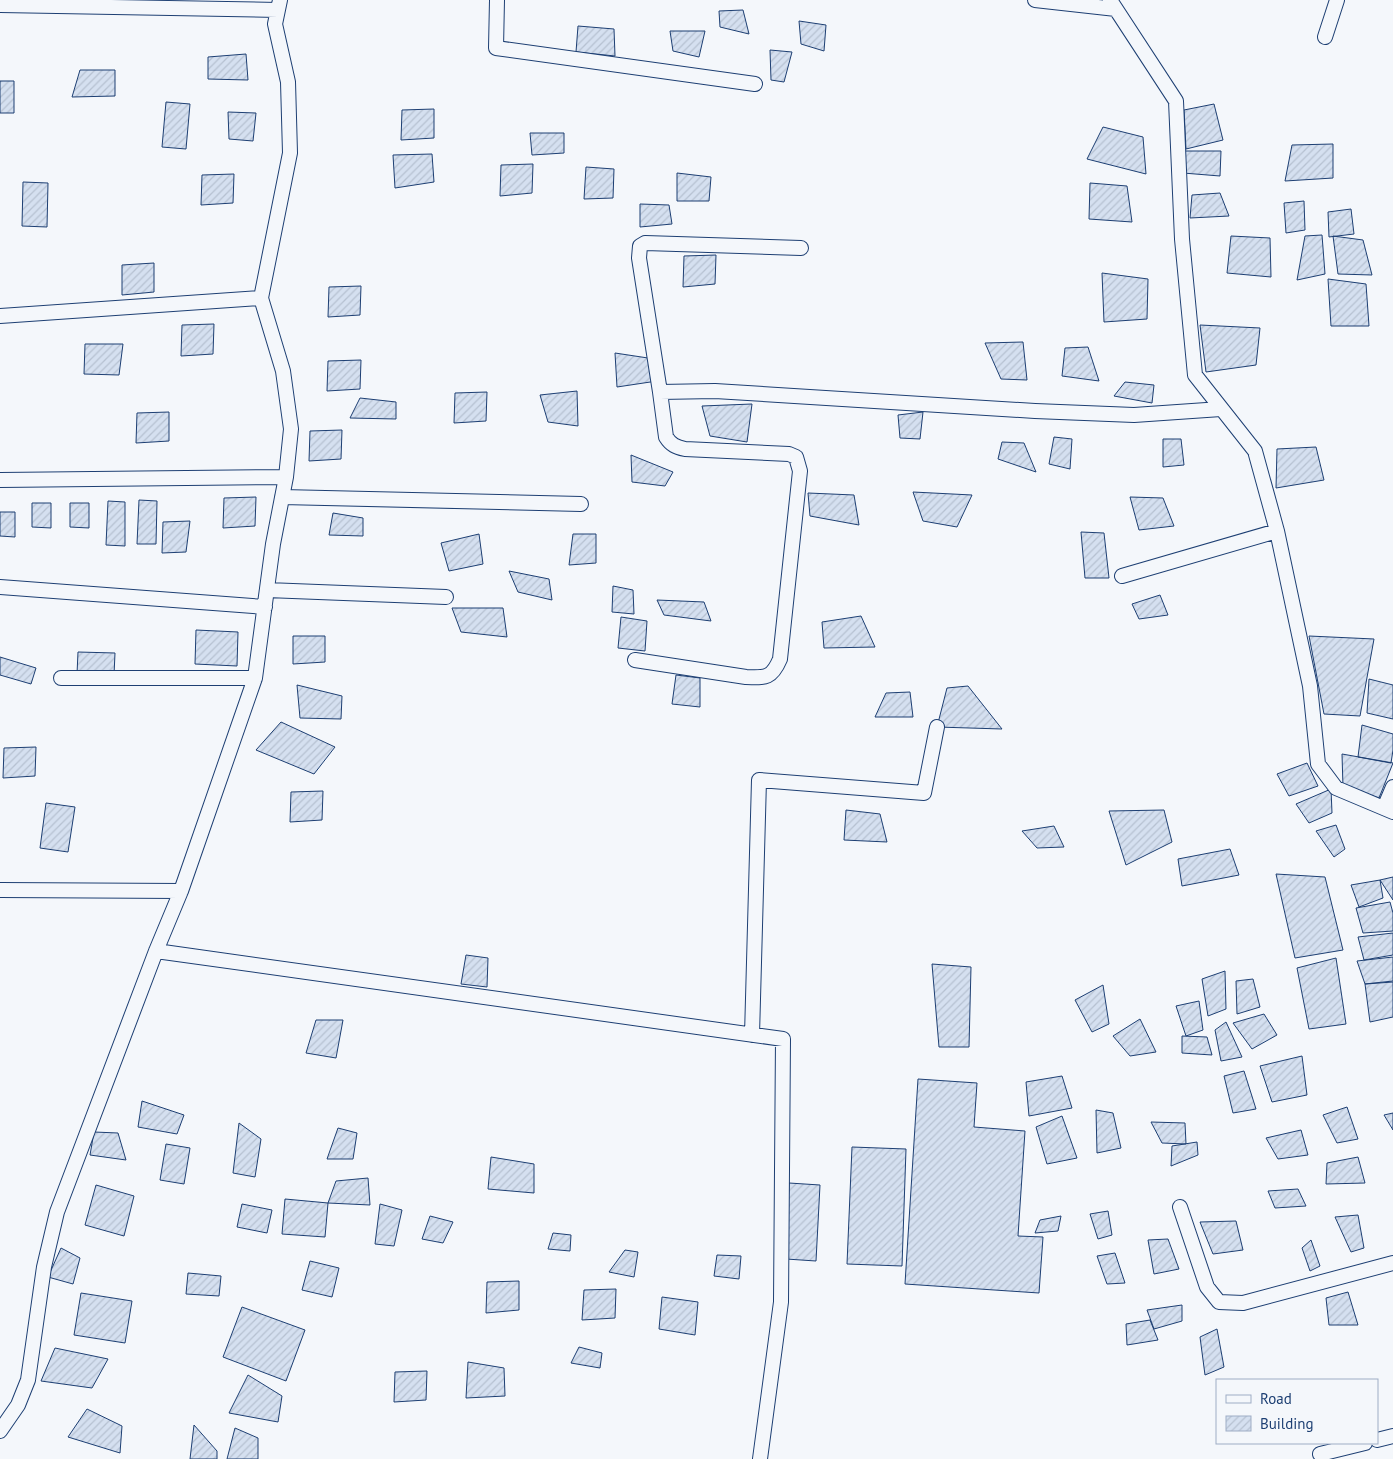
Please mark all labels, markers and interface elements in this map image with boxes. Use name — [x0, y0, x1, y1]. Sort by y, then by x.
legend — [1216, 1379, 1378, 1444]
text: Road — [1260, 1389, 1292, 1408]
text: Building — [1260, 1414, 1314, 1433]

